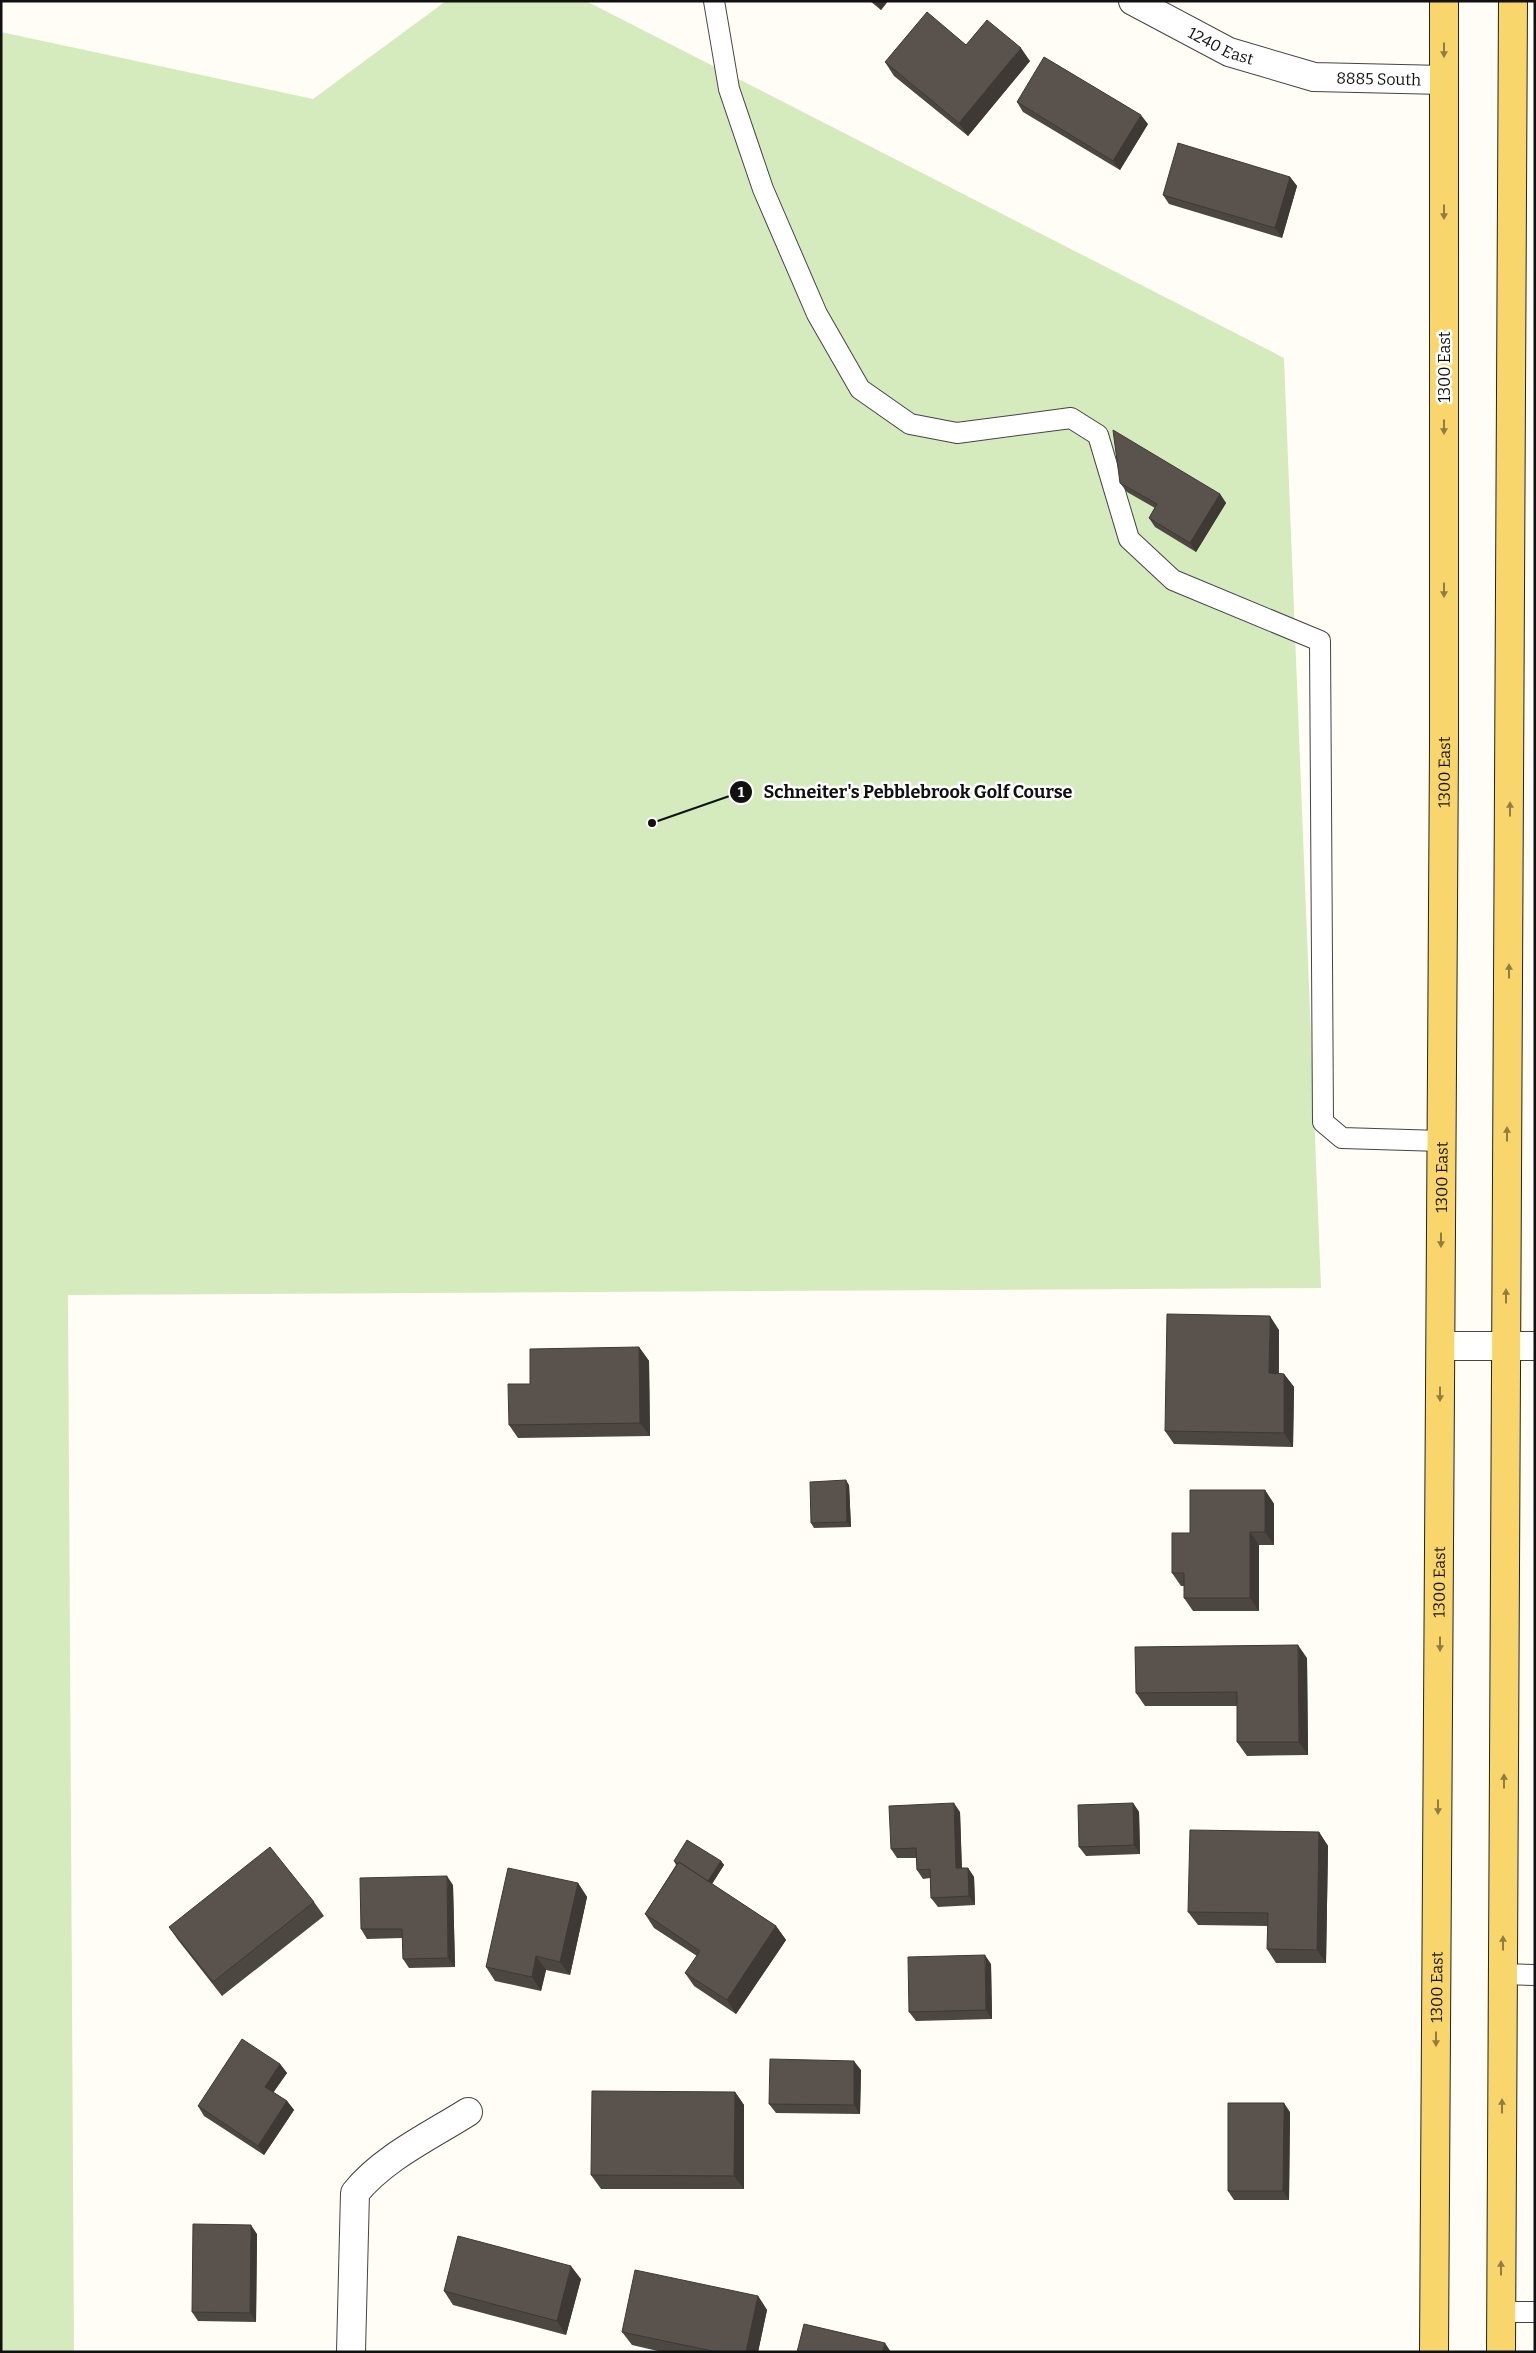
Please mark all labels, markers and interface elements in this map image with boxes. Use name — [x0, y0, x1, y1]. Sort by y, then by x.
street label: 1240 East — [1185, 23, 1256, 68]
one-way arrow — [1440, 42, 1448, 58]
street label: 8885 South — [1336, 68, 1421, 89]
one-way arrow — [1440, 205, 1448, 221]
street label: 1300 East — [1435, 331, 1454, 403]
one-way arrow — [1440, 420, 1448, 436]
one-way arrow — [1440, 582, 1448, 598]
street label: 1300 East — [1434, 736, 1454, 808]
callout: Schneiter's Pebblebrook Golf Course — [729, 775, 1083, 808]
text: Schneiter's Pebblebrook Golf Course — [764, 781, 1073, 803]
text: 1 — [738, 783, 745, 801]
one-way arrow — [1506, 801, 1514, 817]
one-way arrow — [1505, 963, 1513, 979]
one-way arrow — [1503, 1126, 1511, 1142]
street label: 1300 East — [1432, 1141, 1451, 1213]
one-way arrow — [1437, 1232, 1445, 1248]
one-way arrow — [1502, 1288, 1510, 1304]
one-way arrow — [1436, 1387, 1444, 1403]
street label: 1300 East — [1429, 1546, 1449, 1618]
one-way arrow — [1435, 1637, 1443, 1653]
one-way arrow — [1500, 1772, 1508, 1788]
one-way arrow — [1434, 1799, 1442, 1815]
one-way arrow — [1499, 1935, 1507, 1951]
street label: 1300 East — [1427, 1951, 1446, 2023]
one-way arrow — [1432, 2032, 1440, 2048]
one-way arrow — [1498, 2097, 1506, 2113]
one-way arrow — [1497, 2260, 1505, 2276]

